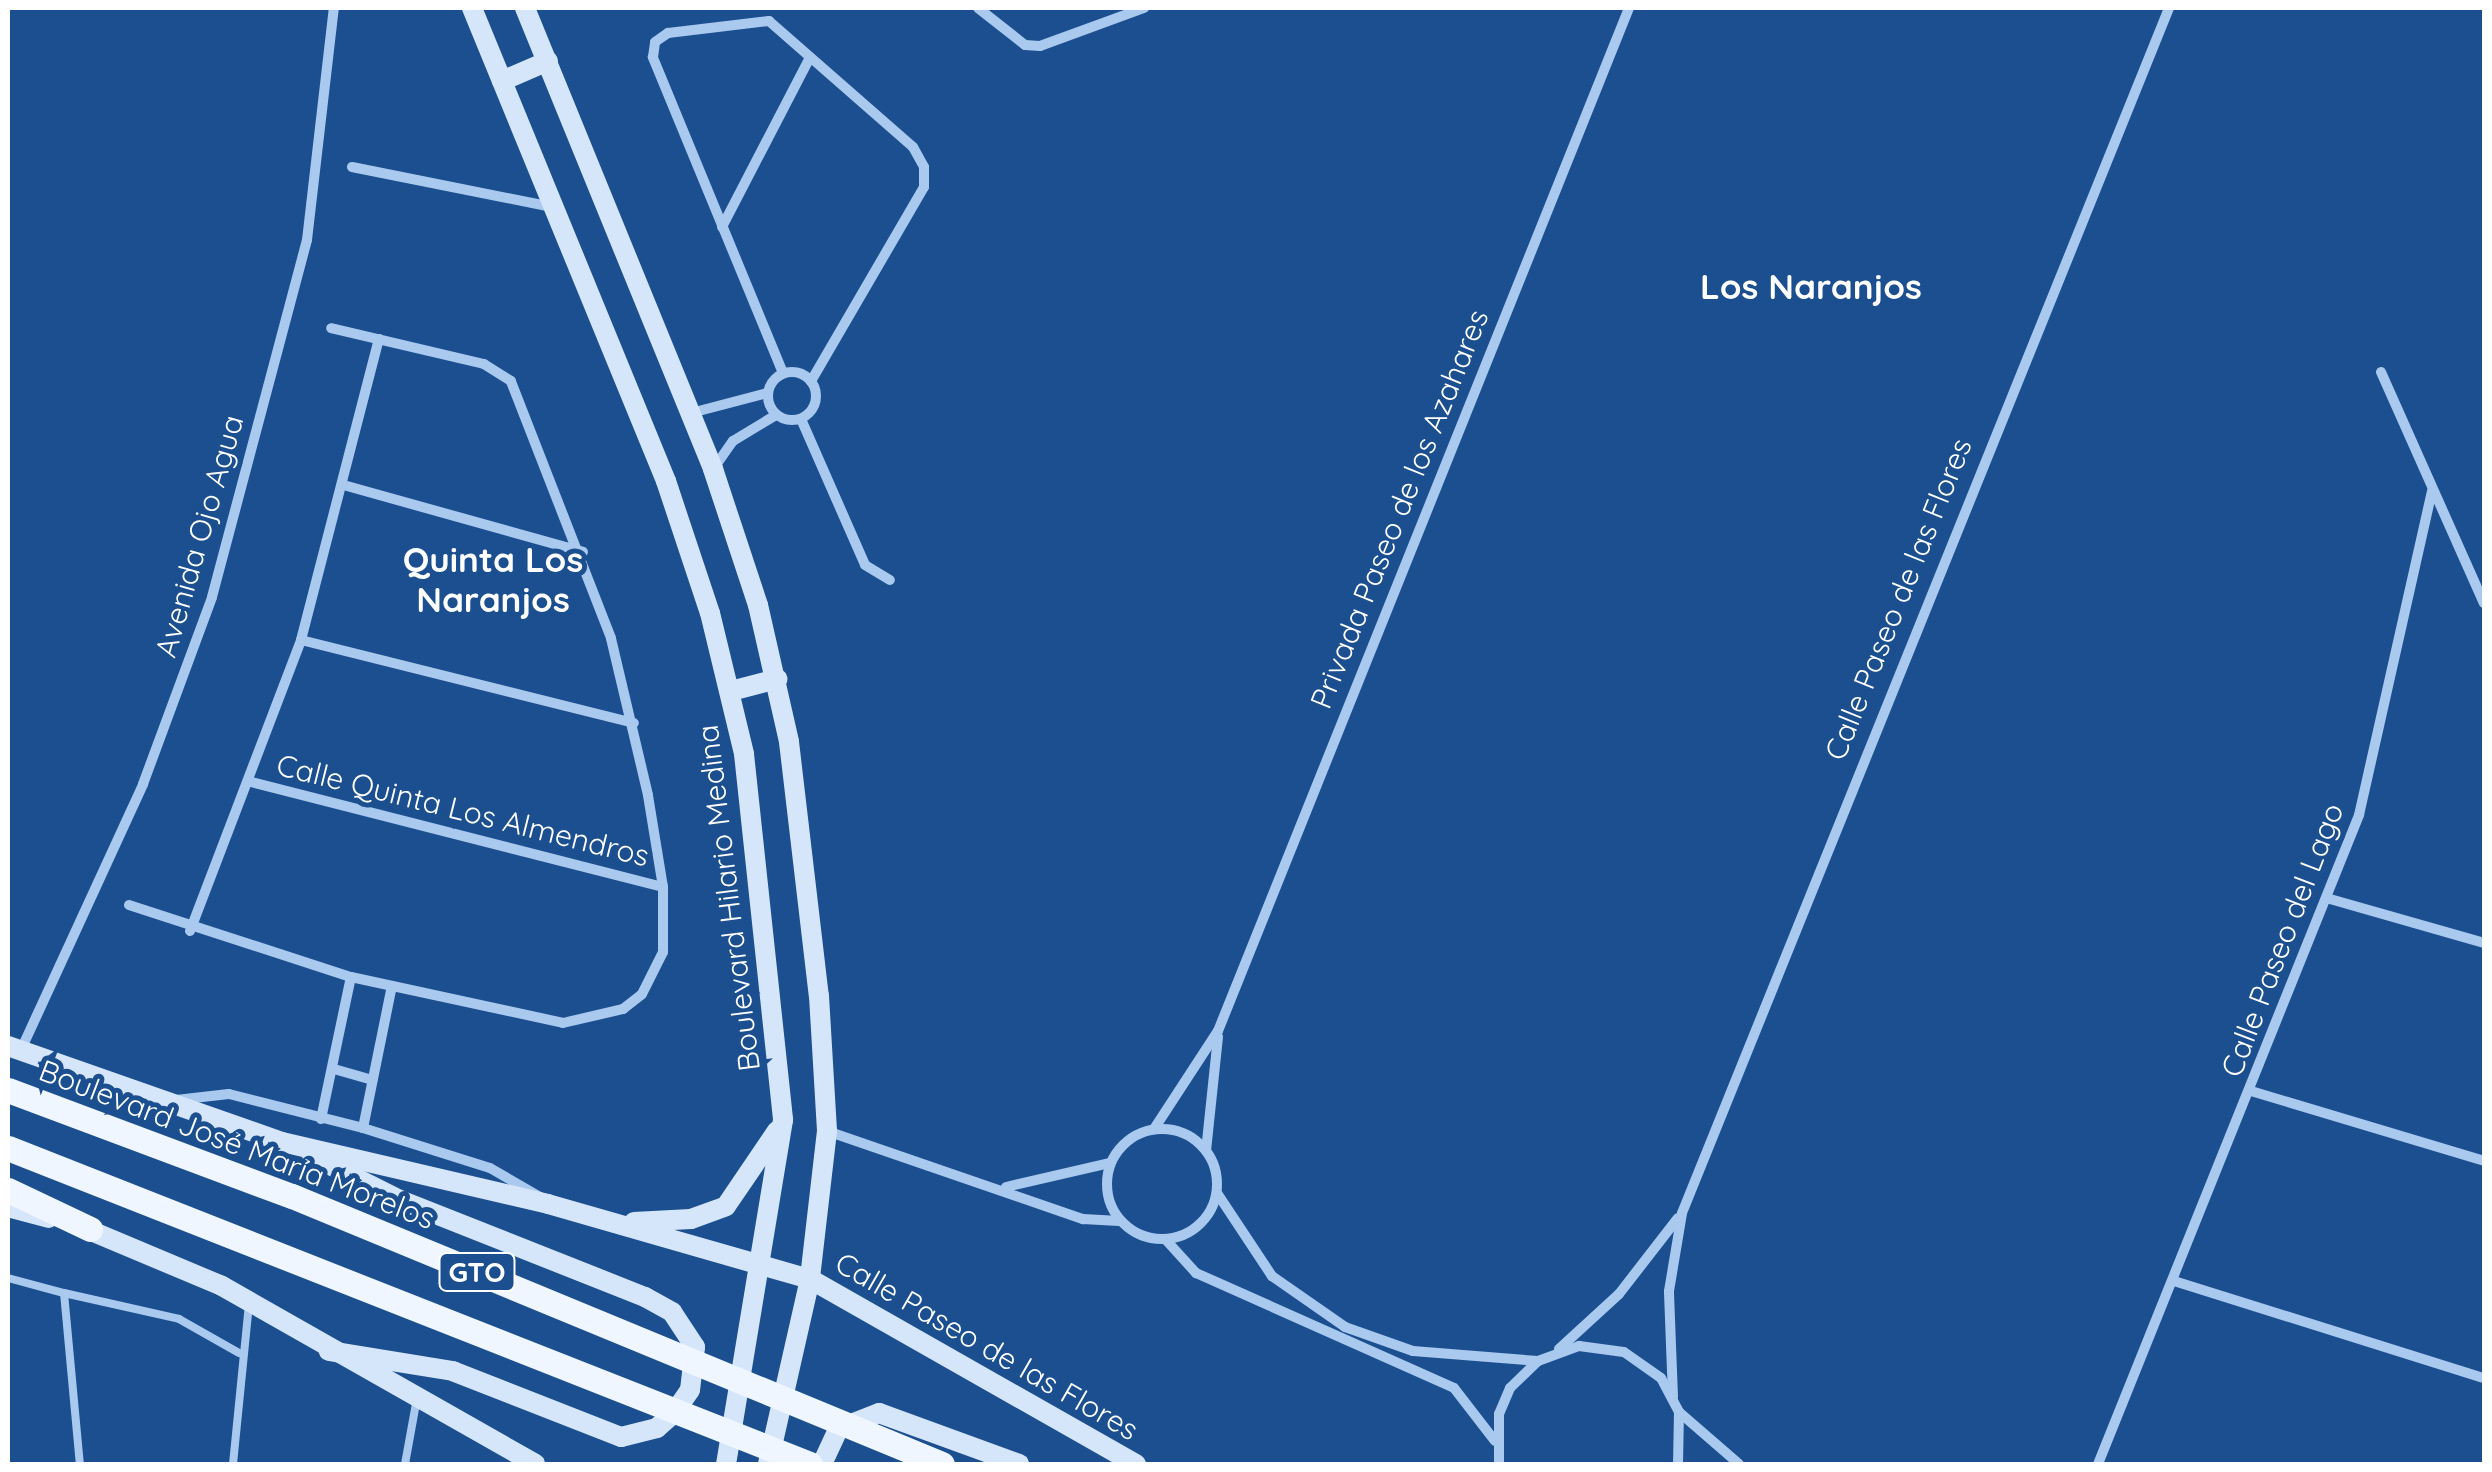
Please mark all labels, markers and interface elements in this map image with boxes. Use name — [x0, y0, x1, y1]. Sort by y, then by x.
district label: Los Naranjos — [1700, 265, 1922, 307]
street label: Privada Paseo de los Azahares — [1302, 304, 1496, 714]
street label: Avenida Ojo Agua — [147, 411, 251, 661]
street label: Calle Paseo de las Flores — [1817, 433, 1979, 765]
district label: Quinta Los Naranjos — [403, 538, 583, 620]
street label: Boulevard Hilario Medina — [689, 723, 767, 1073]
street label: Calle Quinta Los Almendros — [273, 746, 653, 874]
street label: Calle Paseo del Lago — [2213, 798, 2351, 1082]
street label: Boulevard José María Morelos — [34, 1052, 440, 1236]
street label: Calle Paseo de las Flores — [829, 1244, 1145, 1448]
road number: GTO — [437, 1249, 517, 1295]

